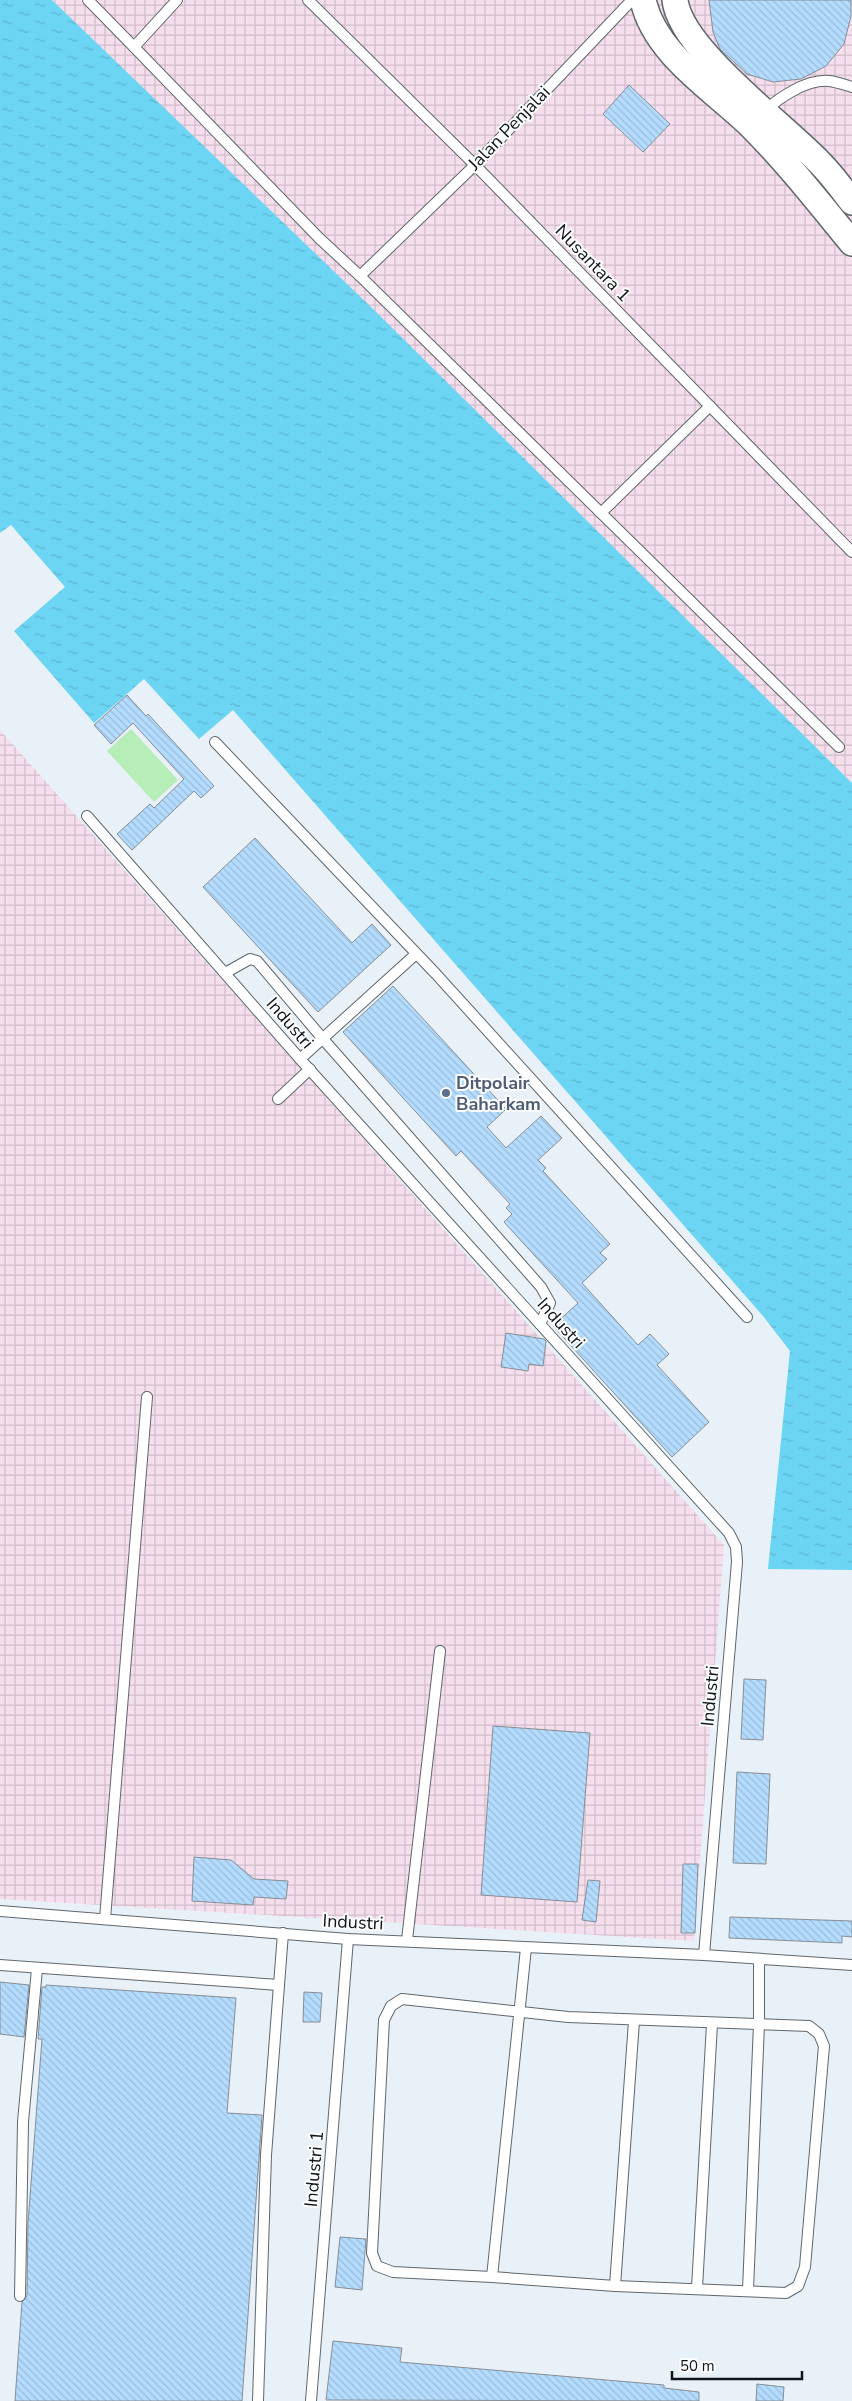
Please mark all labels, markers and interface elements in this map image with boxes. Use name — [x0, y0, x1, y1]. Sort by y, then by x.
street label: Jalan Penjalai — [462, 81, 555, 176]
street label: Nusantara 1 — [550, 219, 636, 307]
street label: Industri — [261, 992, 319, 1054]
place label: Ditpolair Baharkam — [456, 1071, 541, 1116]
marker: Ditpolair Baharkam — [440, 1087, 452, 1099]
street label: Industri — [532, 1292, 590, 1354]
street label: Industri — [695, 1665, 725, 1727]
street label: Industri — [322, 1908, 384, 1936]
street label: Industri 1 — [299, 2130, 329, 2208]
scale bar — [672, 2348, 802, 2380]
text: 50 m — [680, 2356, 715, 2376]

